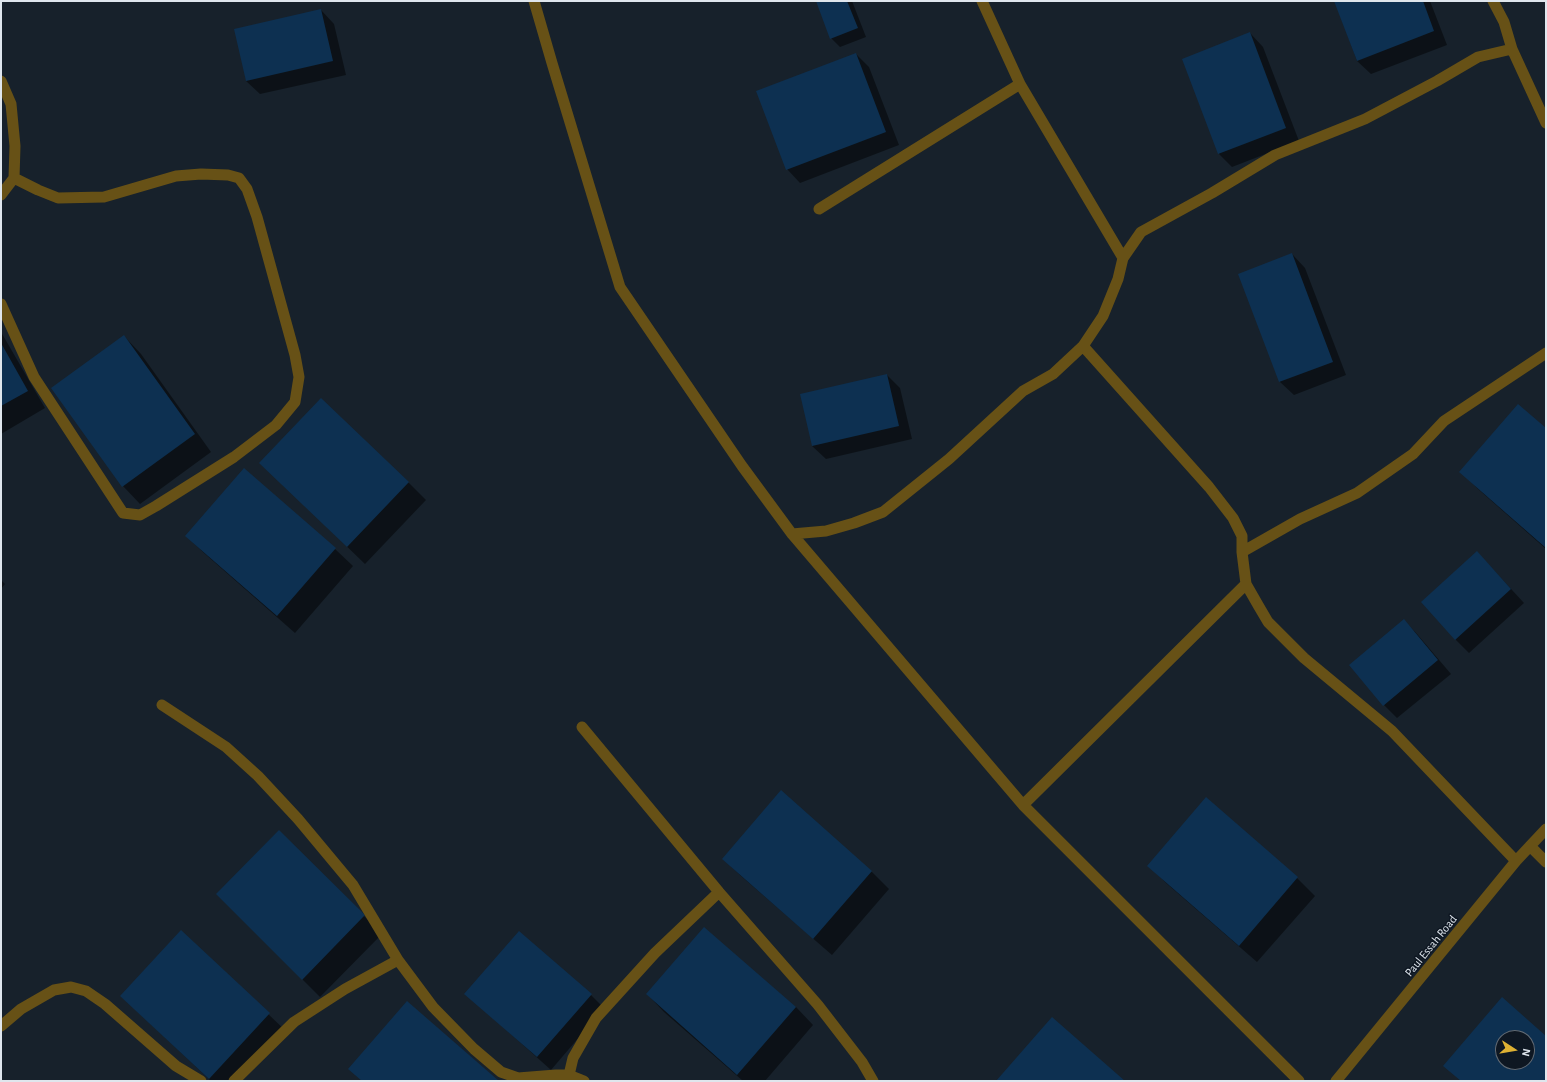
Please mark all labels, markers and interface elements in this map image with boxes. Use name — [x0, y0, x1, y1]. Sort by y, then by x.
street label: Paul Essah Road — [1402, 912, 1460, 980]
north arrow — [1495, 1030, 1535, 1070]
text: N — [1520, 1048, 1532, 1057]

